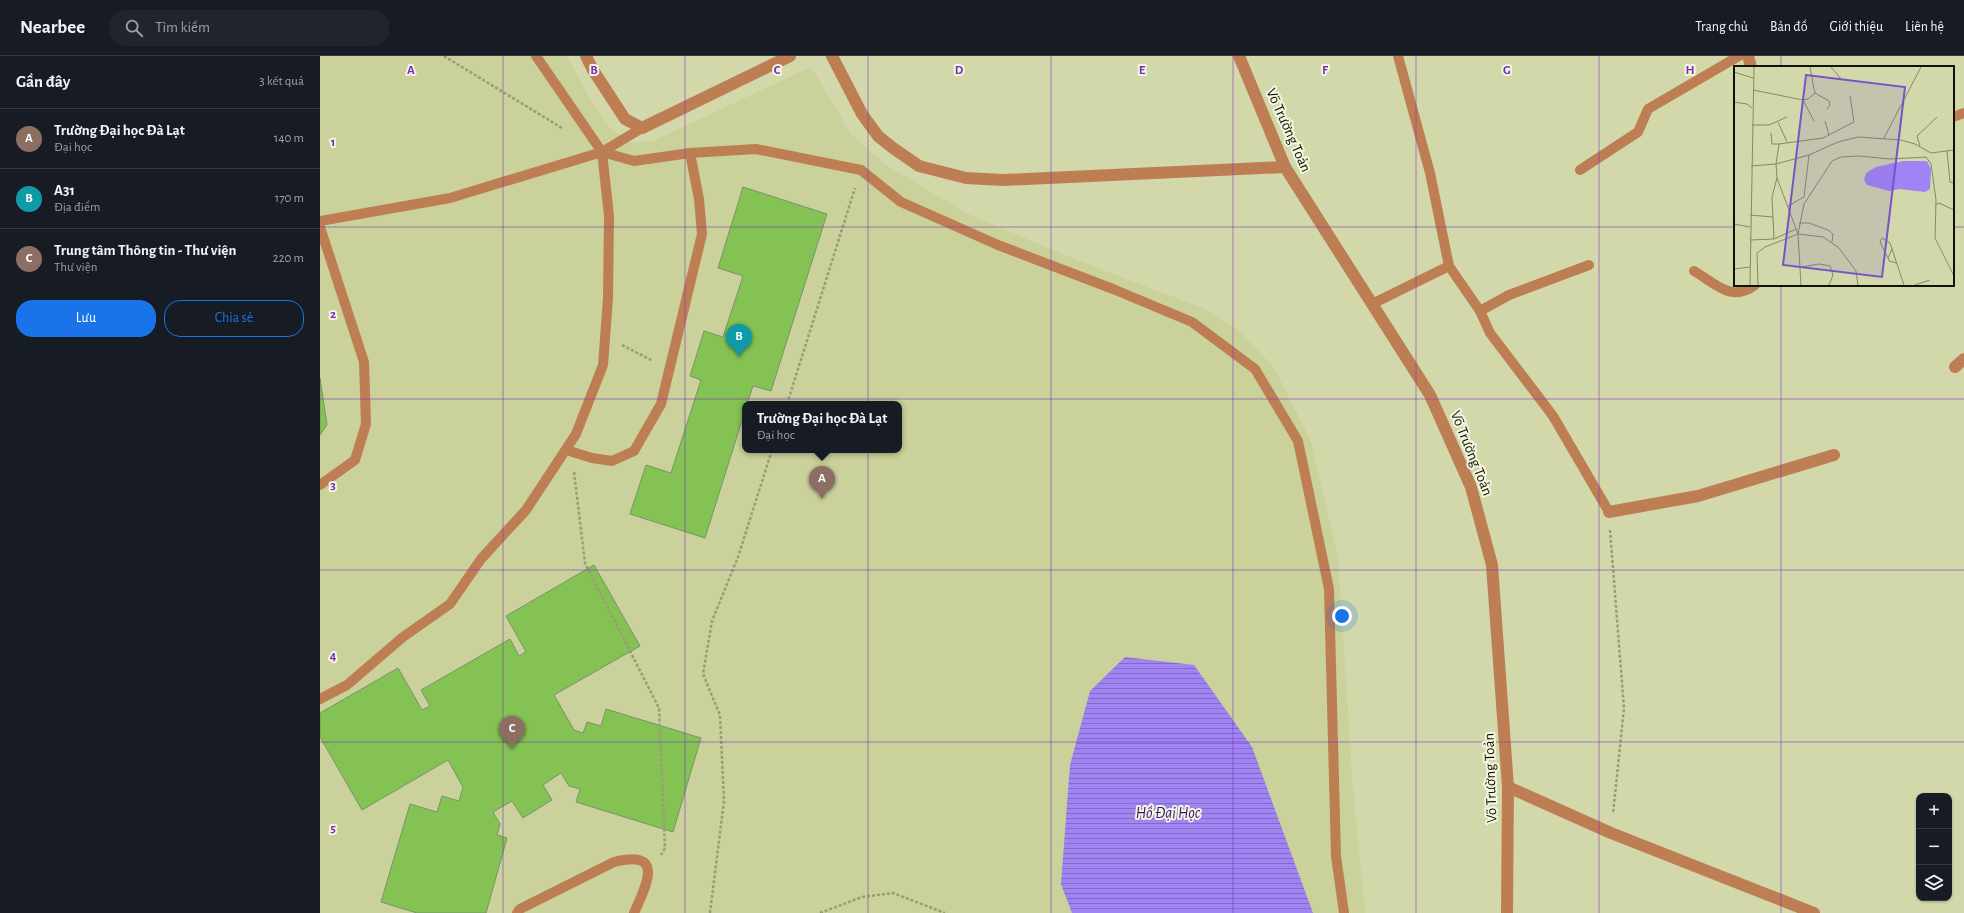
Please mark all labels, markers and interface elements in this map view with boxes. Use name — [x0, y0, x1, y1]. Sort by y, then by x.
search box — [109, 10, 389, 46]
icon: search — [123, 17, 145, 39]
text: Nearbee — [20, 18, 85, 37]
text: Tìm kiếm — [155, 20, 210, 35]
text: Trang chủ — [1695, 20, 1748, 34]
text: Bản đồ — [1770, 20, 1808, 34]
text: Giới thiệu — [1830, 20, 1883, 34]
text: Liên hệ — [1905, 20, 1944, 34]
text: A — [407, 64, 415, 77]
text: B — [590, 64, 598, 77]
text: C — [774, 64, 781, 77]
text: D — [955, 64, 964, 77]
text: E — [1139, 64, 1146, 77]
text: F — [1322, 64, 1329, 77]
text: G — [1503, 64, 1511, 77]
text: H — [1685, 64, 1695, 77]
inset map — [1734, 66, 1954, 286]
text: Gần đây — [16, 73, 70, 90]
text: 3 kết quả — [259, 75, 304, 88]
street label: Võ Trường Toản — [1263, 86, 1314, 174]
text: Trường Đại học Đà Lạt — [54, 123, 185, 138]
text: A — [25, 132, 33, 145]
text: 140 m — [274, 132, 304, 145]
text: 1 — [331, 136, 335, 149]
text: Đại học — [54, 141, 92, 154]
text: A31 — [54, 183, 75, 198]
text: B — [25, 192, 33, 205]
text: 170 m — [275, 192, 304, 205]
text: Địa điểm — [54, 201, 100, 214]
text: Trung tâm Thông tin - Thư viện — [54, 243, 236, 258]
text: C — [26, 252, 32, 265]
text: 220 m — [273, 252, 304, 265]
text: Thư viện — [54, 261, 97, 274]
button: Lưu — [16, 300, 156, 337]
button: Chia sẻ — [164, 300, 304, 337]
text: 2 — [330, 308, 336, 321]
pin: B — [726, 324, 752, 357]
popup — [742, 401, 902, 453]
street label: Võ Trường Toản — [1448, 409, 1495, 498]
text: Trường Đại học Đà Lạt — [757, 411, 887, 426]
text: Đại học — [757, 429, 795, 442]
pin: A — [809, 466, 835, 499]
text: 3 — [330, 479, 336, 492]
your location — [1332, 606, 1352, 626]
text: 4 — [330, 650, 337, 663]
pin: C — [499, 716, 525, 749]
street label: Võ Trường Toản — [1481, 733, 1500, 823]
map controls — [1916, 793, 1952, 901]
button: + — [1916, 793, 1952, 829]
water label: Hồ Đại Học — [1136, 805, 1201, 821]
text: 5 — [330, 822, 336, 835]
button: − — [1916, 829, 1952, 865]
button: layers — [1916, 865, 1952, 901]

